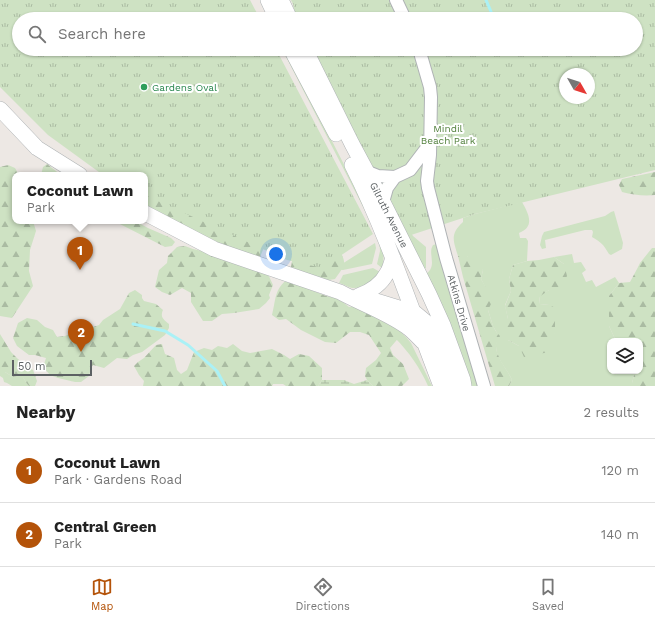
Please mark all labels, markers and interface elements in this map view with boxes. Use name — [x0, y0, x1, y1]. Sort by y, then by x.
search box — [12, 12, 643, 56]
icon: search — [26, 23, 48, 45]
text: Search here — [58, 25, 146, 43]
north arrow — [559, 68, 595, 104]
marker: Gardens Oval — [139, 82, 149, 92]
place label: Gardens Oval — [152, 82, 217, 93]
park label: Mindil Beach Park — [421, 123, 476, 146]
popup — [12, 172, 148, 224]
street label: Gilruth Avenue — [368, 180, 410, 250]
text: Coconut Lawn — [27, 182, 133, 200]
text: Park — [27, 200, 55, 215]
pin: 1 — [67, 237, 93, 270]
your location — [266, 244, 286, 264]
street label: Atkins Drive — [446, 273, 472, 333]
pin: 2 — [68, 319, 94, 352]
map controls — [607, 338, 643, 374]
button: layers — [607, 338, 643, 374]
scale bar — [12, 358, 92, 377]
text: 50 m — [18, 360, 45, 373]
text: Nearby — [16, 402, 75, 422]
text: 2 results — [584, 405, 639, 420]
text: Coconut Lawn — [54, 454, 160, 472]
text: 1 — [26, 463, 32, 478]
text: 120 m — [601, 463, 639, 478]
text: Park · Gardens Road — [54, 472, 182, 487]
text: Central Green — [54, 518, 157, 536]
text: 2 — [25, 527, 33, 542]
text: 140 m — [601, 527, 639, 542]
text: Park — [54, 536, 82, 551]
tab: Map — [91, 576, 113, 613]
tab: Directions — [296, 576, 350, 613]
tab: Saved — [532, 576, 564, 613]

